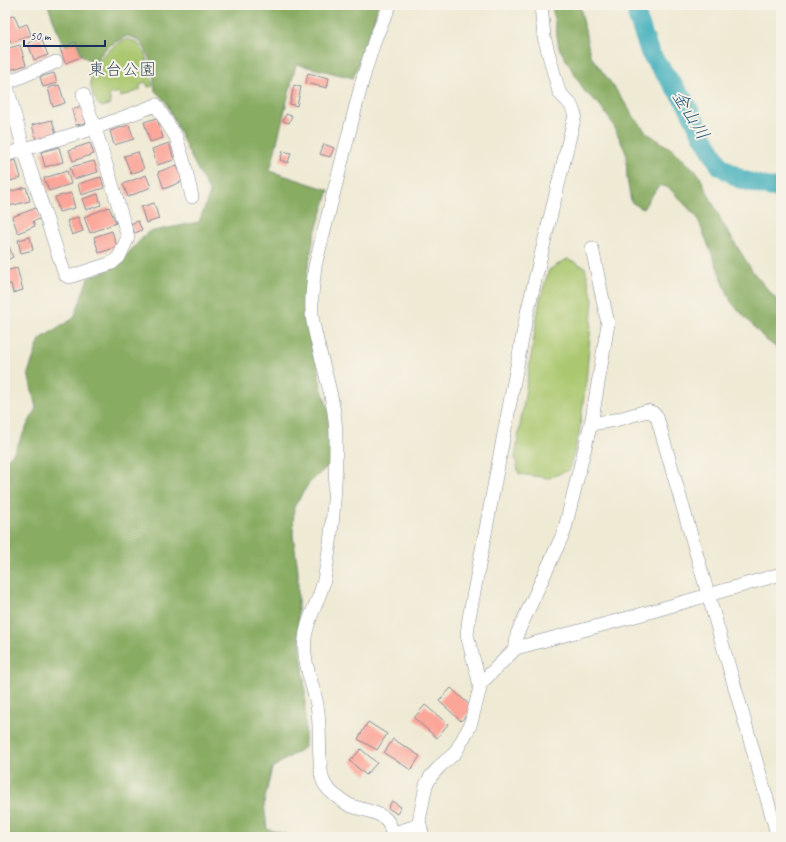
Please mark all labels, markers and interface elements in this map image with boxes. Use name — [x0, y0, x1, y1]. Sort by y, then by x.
scale bar — [24, 22, 105, 48]
text: 50 m — [30, 28, 52, 44]
park label: 東台公園 — [88, 59, 156, 80]
water label: 金山川 — [668, 86, 714, 144]

